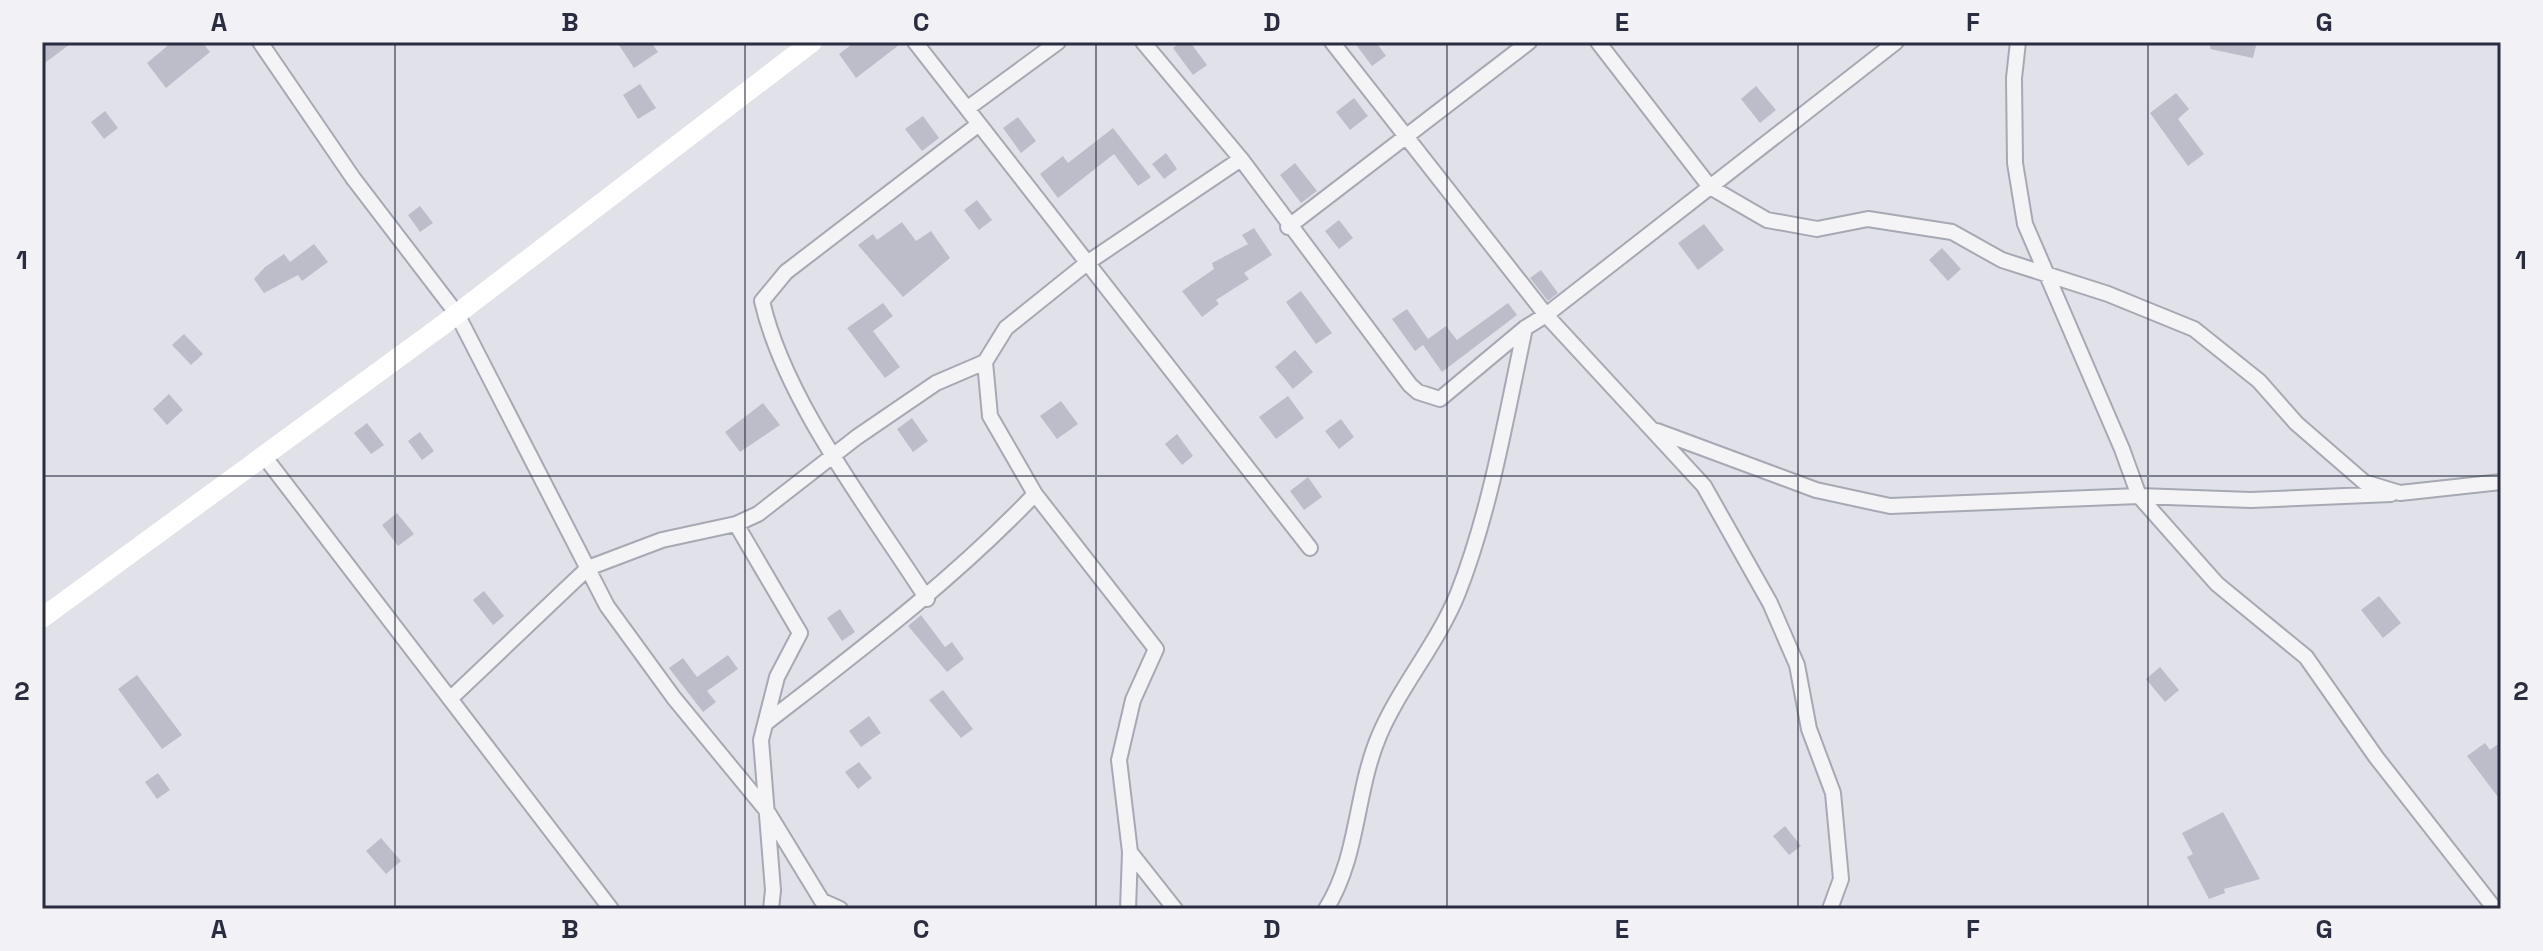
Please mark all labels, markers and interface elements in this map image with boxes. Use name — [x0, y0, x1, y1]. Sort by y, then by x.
text: A — [211, 5, 228, 39]
text: B — [561, 5, 579, 39]
text: C — [913, 5, 929, 39]
text: D — [1263, 5, 1281, 39]
text: E — [1615, 5, 1629, 39]
text: F — [1966, 5, 1980, 39]
text: G — [2315, 5, 2333, 39]
text: 1 — [16, 243, 28, 277]
text: 1 — [2515, 243, 2527, 277]
text: 2 — [14, 674, 30, 708]
text: 2 — [2513, 674, 2529, 708]
text: A — [211, 912, 228, 946]
text: B — [561, 912, 579, 946]
text: C — [913, 912, 929, 946]
text: D — [1263, 912, 1281, 946]
text: E — [1615, 912, 1629, 946]
text: F — [1966, 912, 1980, 946]
text: G — [2315, 912, 2333, 946]

